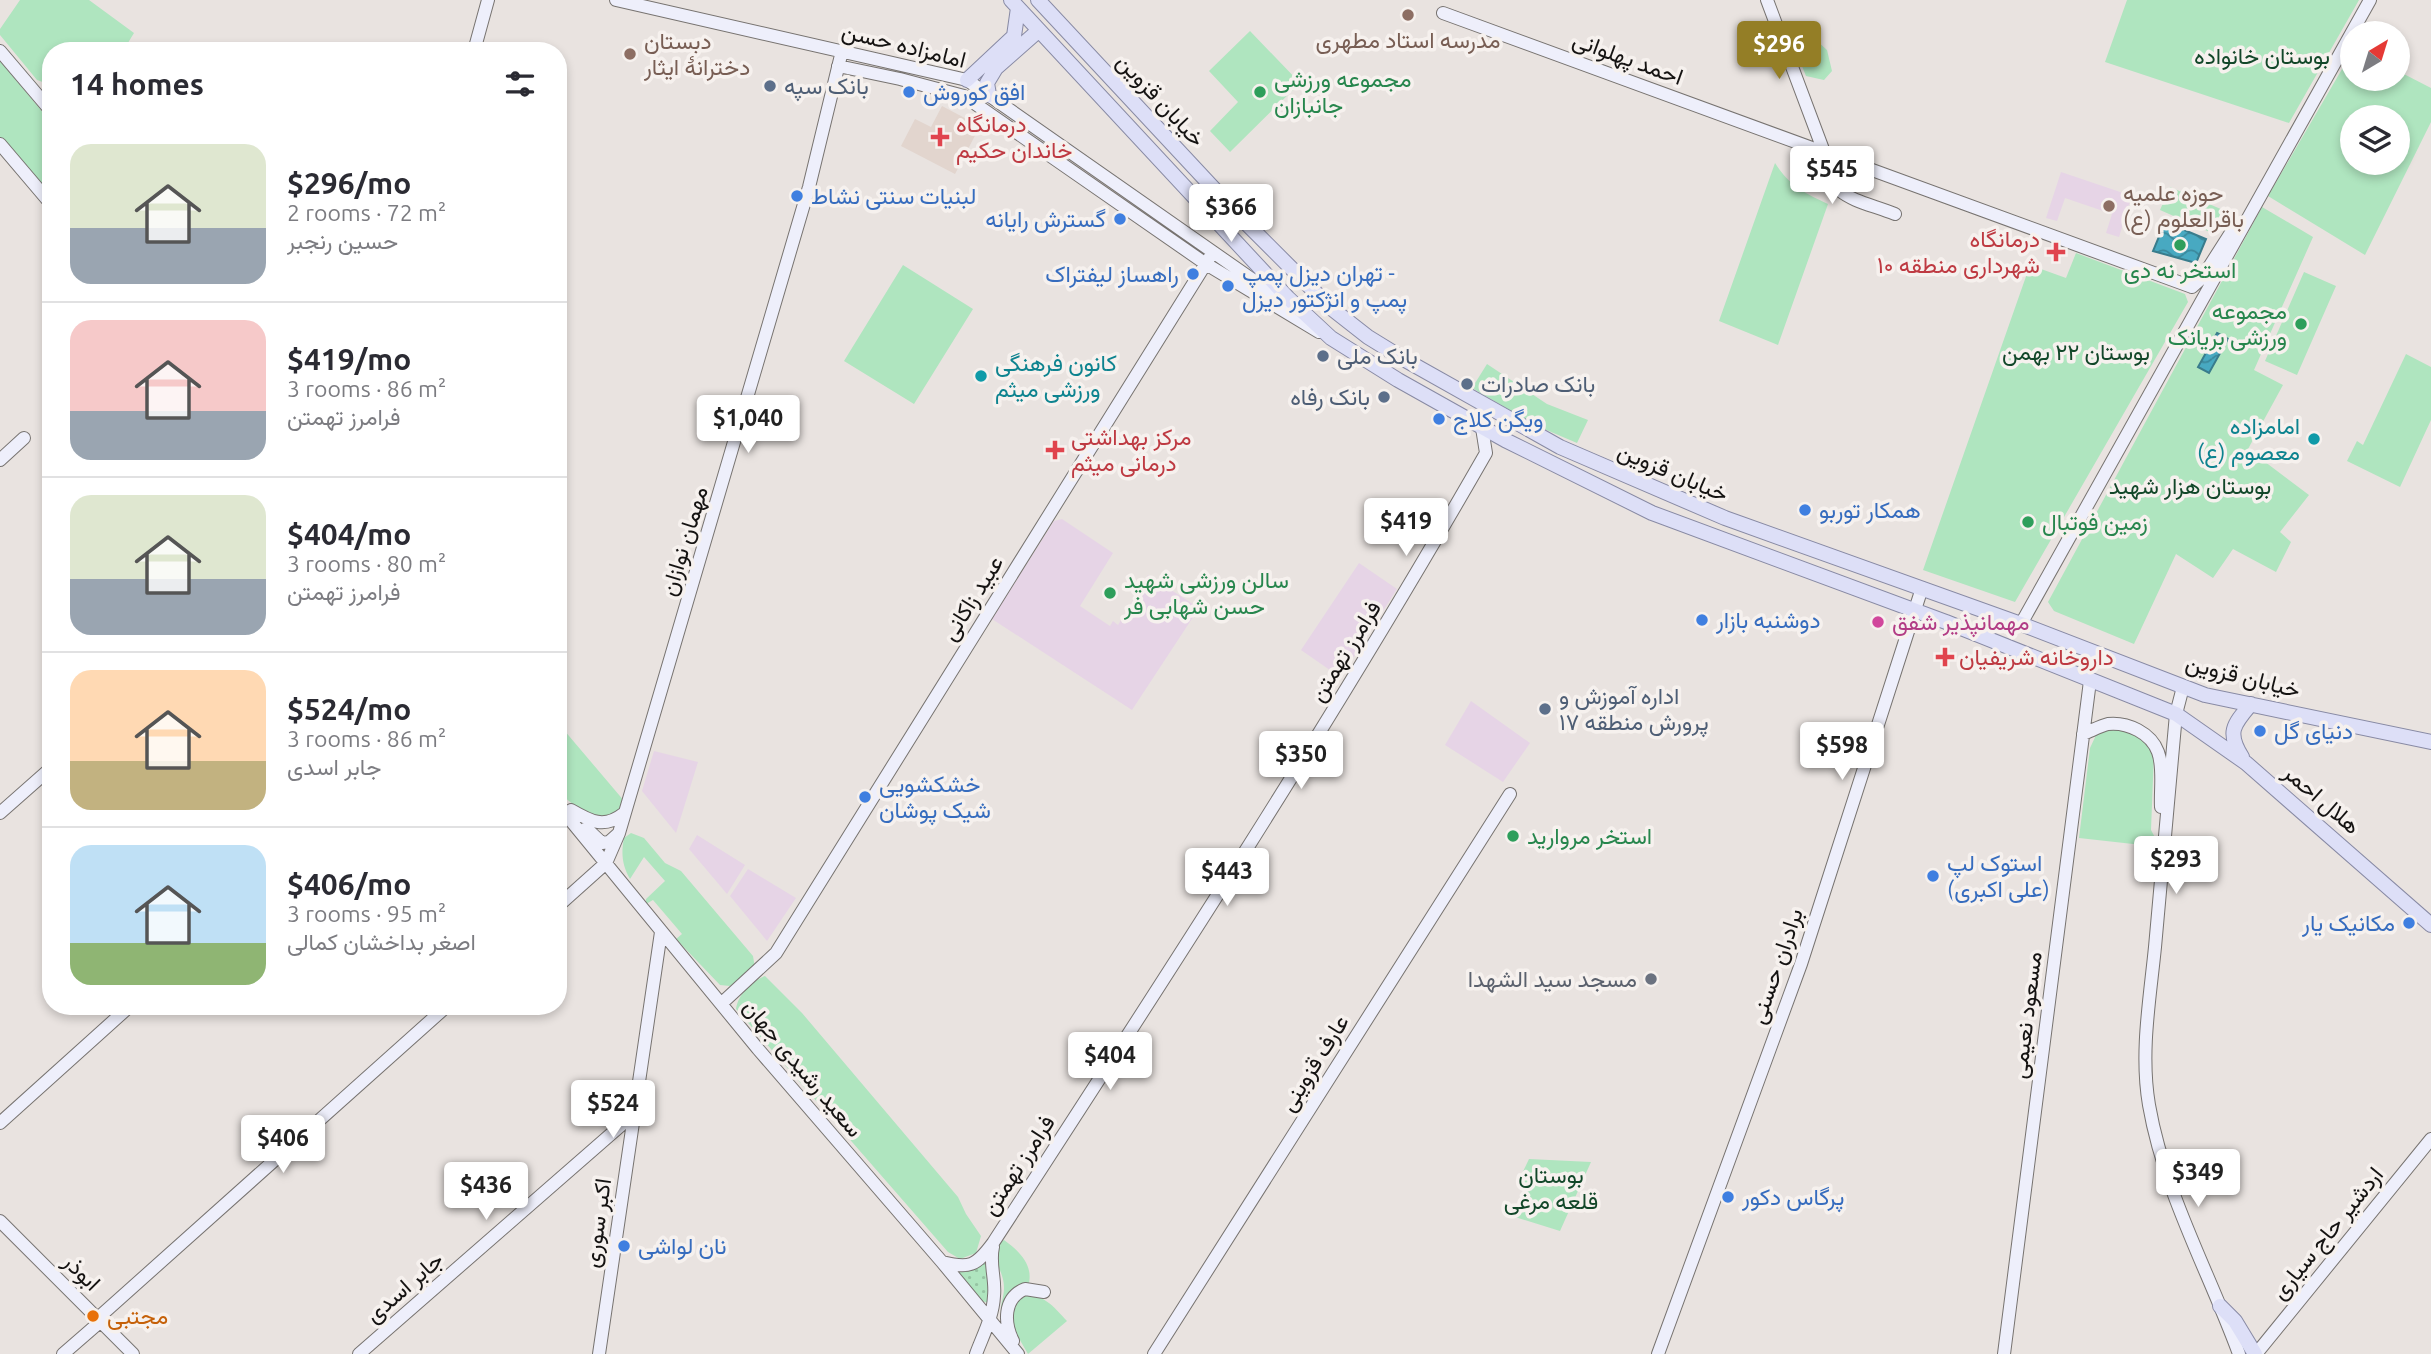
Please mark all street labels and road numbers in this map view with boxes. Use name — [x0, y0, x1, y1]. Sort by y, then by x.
street label: امامزاده حسن — [839, 17, 969, 75]
street label: احمد پهلوانی — [1568, 26, 1687, 93]
street label: خیابان قزوین — [1110, 48, 1210, 153]
street label: خیابان قزوین — [1613, 437, 1732, 509]
street label: مهمان نوازان — [655, 483, 715, 599]
street label: عبید زاکانی — [936, 551, 1010, 646]
street label: فرامرز تهمتن — [1304, 596, 1388, 707]
street label: خیابان قزوین — [2182, 649, 2303, 705]
street label: هلال احمر — [2276, 758, 2365, 841]
street label: برادران حسنی — [1744, 905, 1810, 1028]
street label: مسعود نعیمی — [2005, 950, 2049, 1080]
street label: سعید رشیدی جهان — [736, 994, 868, 1143]
street label: عارف قزوینی — [1274, 1010, 1356, 1117]
street label: فرامرز تهمتن — [976, 1110, 1062, 1221]
street label: اردشیر حاج سیاری — [2266, 1162, 2391, 1306]
street label: اکبر سوری — [578, 1177, 618, 1270]
street label: جابر اسدی — [360, 1246, 449, 1329]
street label: ابوذر — [56, 1248, 106, 1297]

